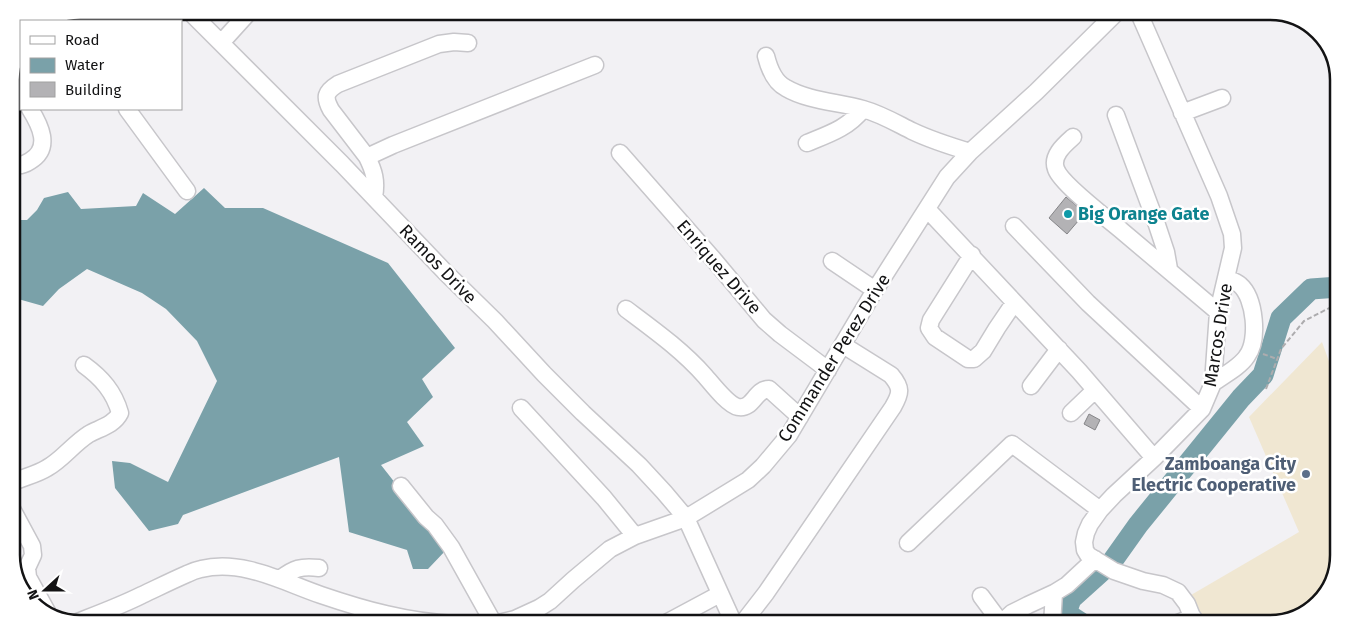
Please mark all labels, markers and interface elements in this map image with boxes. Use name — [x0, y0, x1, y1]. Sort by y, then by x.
legend — [20, 20, 182, 110]
text: Road — [65, 31, 100, 49]
text: Water — [65, 56, 104, 74]
text: Building — [65, 81, 121, 99]
place label: Big Orange Gate — [1078, 203, 1209, 225]
marker: Big Orange Gate — [1062, 208, 1074, 220]
street label: Enriquez Drive — [672, 215, 766, 319]
street label: Ramos Drive — [395, 220, 481, 308]
street label: Commander Perez Drive — [773, 270, 895, 446]
street label: Marcos Drive — [1199, 282, 1237, 388]
place label: Zamboanga City Electric Cooperative — [1132, 453, 1297, 496]
marker: Zamboanga City Electric Cooperative — [1300, 468, 1312, 480]
north arrow — [20, 565, 70, 615]
text: N — [24, 587, 43, 602]

